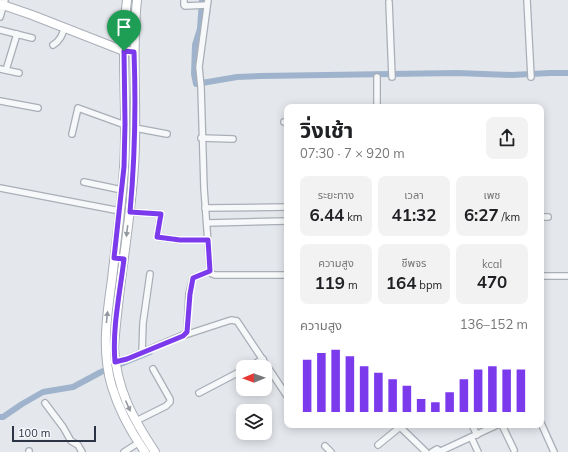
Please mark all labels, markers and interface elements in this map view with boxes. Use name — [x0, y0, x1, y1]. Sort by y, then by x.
pin — [107, 10, 141, 51]
icon: arrive — [113, 16, 135, 38]
text: วิ่งเช้า — [300, 116, 353, 144]
button: share — [486, 117, 528, 159]
text: 07:30 · 7 × 920 m — [300, 145, 405, 161]
text: ระยะทาง — [318, 188, 354, 202]
text: เวลา — [404, 188, 424, 202]
text: เพซ — [484, 188, 500, 202]
text: 6.44 — [309, 204, 344, 225]
text: 41:32 — [391, 204, 437, 225]
text: 6:27 — [464, 204, 499, 225]
text: km — [344, 210, 363, 224]
text: /km — [499, 210, 520, 224]
one-way arrow — [124, 225, 130, 237]
text: ความสูง — [318, 256, 354, 270]
text: ชีพจร — [402, 256, 426, 270]
text: kcal — [482, 257, 502, 271]
text: 470 — [477, 271, 507, 292]
text: 119 — [314, 272, 345, 293]
text: 164 — [386, 272, 416, 293]
text: m — [345, 278, 358, 292]
text: bpm — [416, 278, 442, 292]
one-way arrow — [104, 311, 110, 323]
text: 136–152 m — [460, 316, 528, 332]
text: ความสูง — [300, 317, 342, 333]
north arrow — [236, 360, 272, 396]
map controls — [236, 360, 272, 440]
one-way arrow — [126, 400, 132, 412]
button: layers — [236, 404, 272, 440]
scale bar — [12, 424, 96, 443]
text: 100 m — [18, 426, 50, 440]

